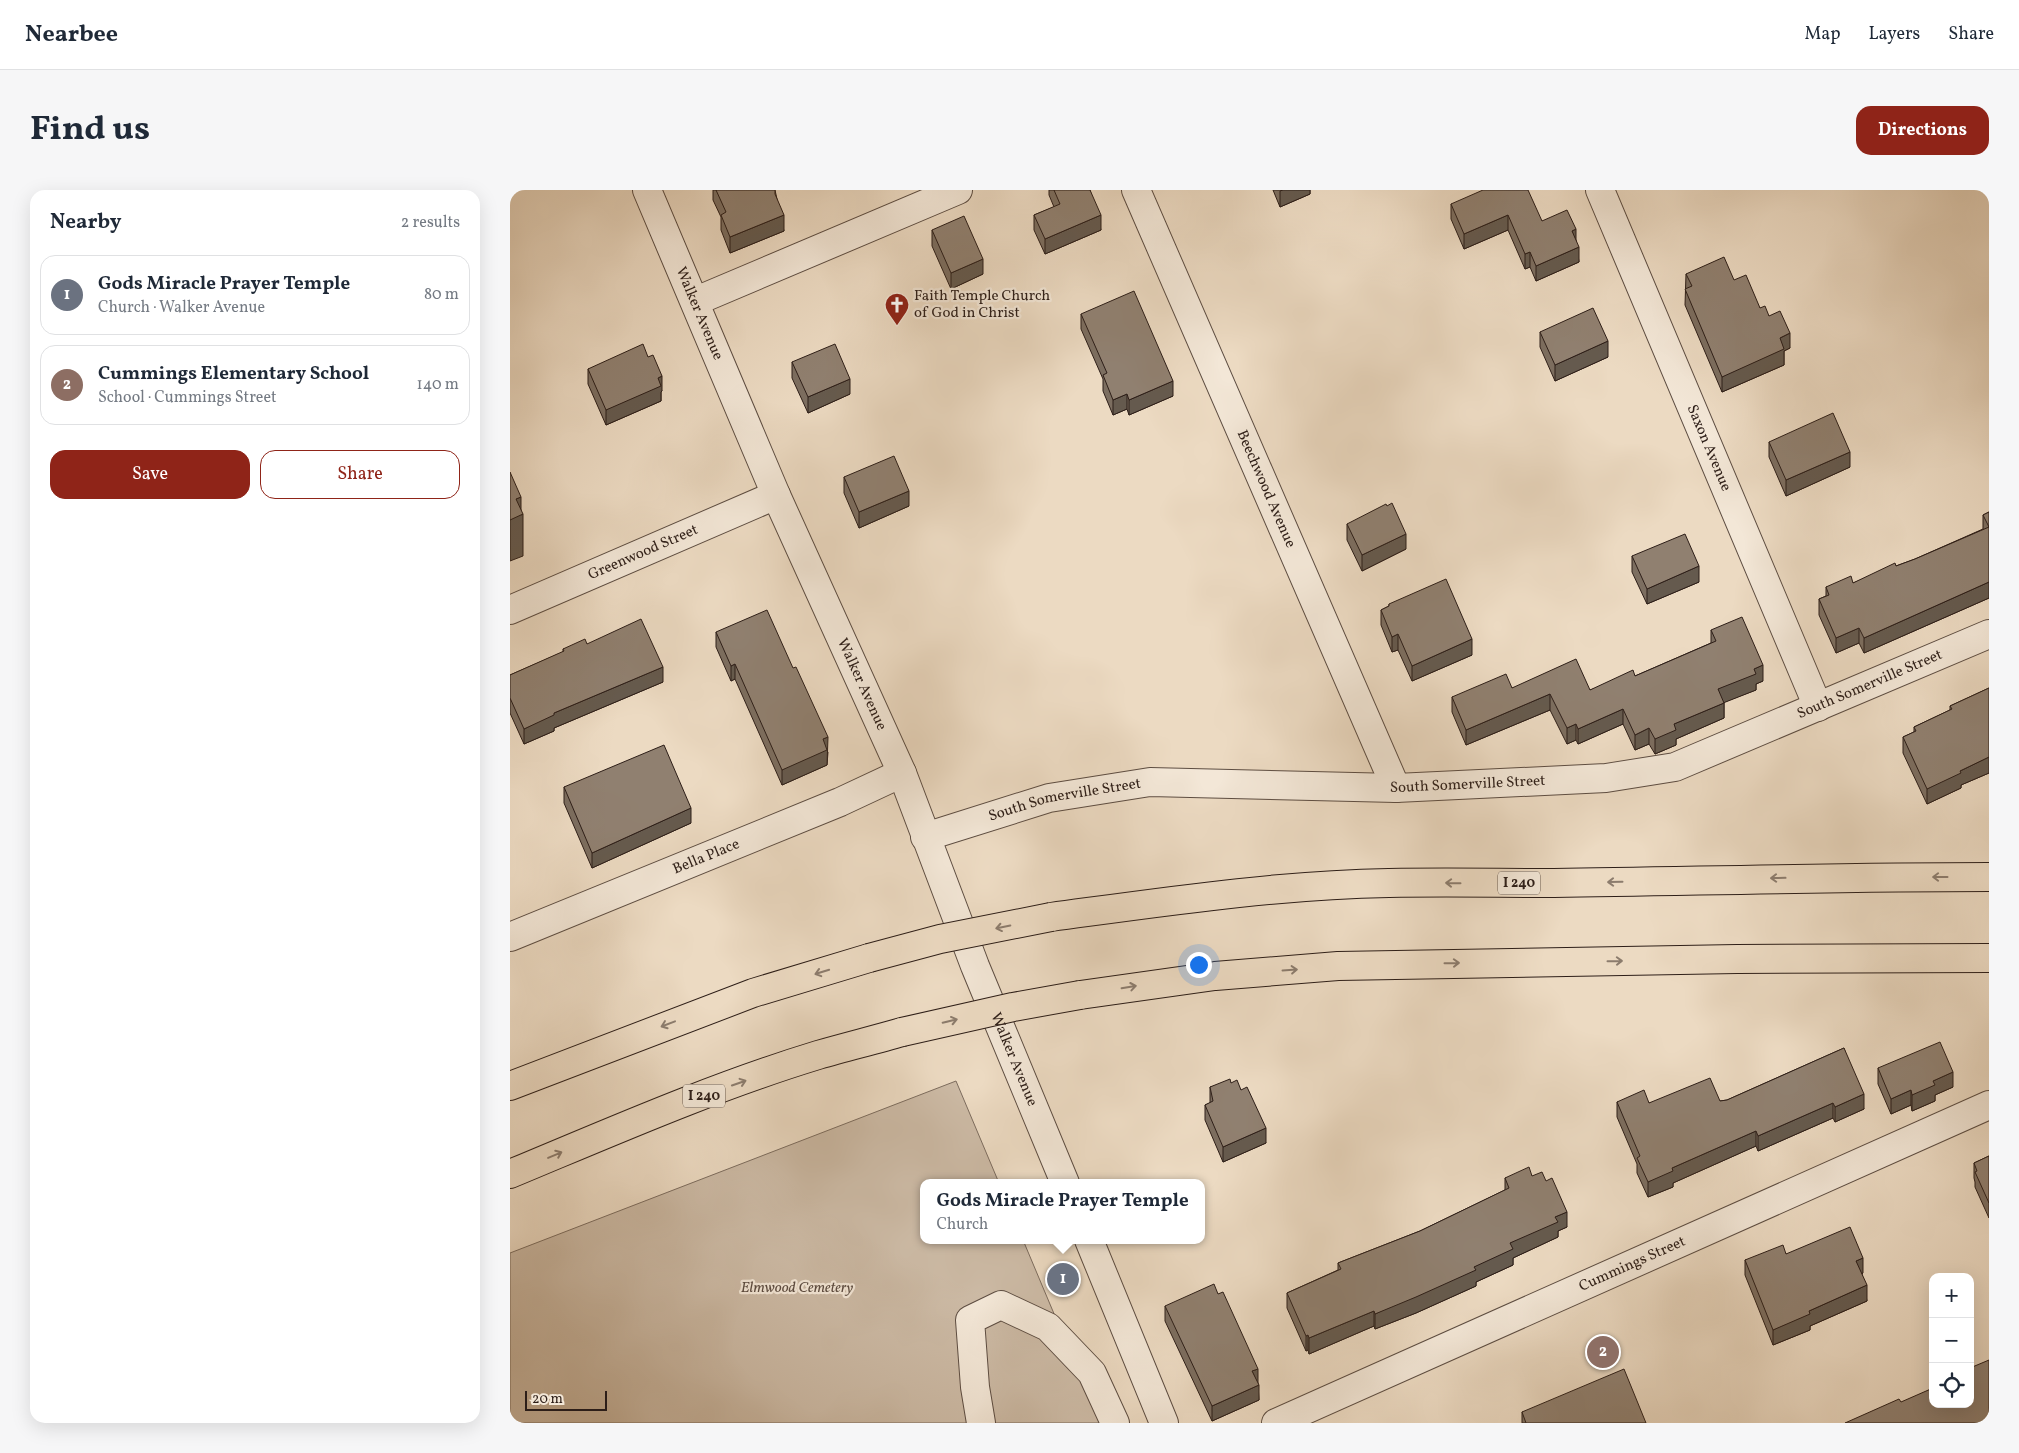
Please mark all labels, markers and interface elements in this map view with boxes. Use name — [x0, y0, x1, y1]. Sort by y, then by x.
text: Nearbee — [25, 18, 118, 52]
text: Map — [1804, 22, 1840, 47]
text: Layers — [1868, 22, 1920, 47]
text: Share — [1948, 22, 1994, 47]
text: Find us — [30, 106, 150, 154]
button: Directions — [1856, 106, 1989, 155]
text: Nearby — [50, 208, 121, 237]
text: 2 results — [401, 212, 460, 234]
street label: Walker Avenue — [670, 263, 728, 363]
text: Gods Miracle Prayer Temple — [98, 271, 350, 297]
text: 1 — [64, 284, 70, 306]
text: 80 m — [424, 284, 459, 306]
place label: Faith Temple Church of God in Christ — [914, 286, 1050, 324]
church icon: Faith Temple Church of God in Christ — [884, 292, 910, 326]
text: Church · Walker Avenue — [98, 297, 265, 319]
text: Cummings Elementary School — [98, 361, 369, 387]
text: 2 — [63, 374, 71, 396]
text: 140 m — [417, 374, 459, 396]
text: School · Cummings Street — [98, 387, 277, 409]
street label: Saxon Avenue — [1681, 401, 1736, 495]
street label: Beechwood Avenue — [1231, 427, 1301, 551]
button: Save — [50, 450, 250, 499]
button: Share — [260, 450, 460, 499]
street label: Greenwood Street — [585, 519, 701, 586]
street label: Walker Avenue — [832, 635, 892, 734]
street label: South Somerville Street — [1794, 644, 1946, 725]
street label: South Somerville Street — [1389, 770, 1546, 799]
street label: South Somerville Street — [986, 773, 1142, 827]
street label: Bella Place — [670, 834, 743, 880]
road number: I 240 — [1498, 871, 1540, 894]
one-way arrow — [1933, 872, 1949, 882]
one-way arrow — [1770, 873, 1786, 883]
one-way arrow — [1608, 877, 1624, 887]
one-way arrow — [1445, 879, 1461, 888]
one-way arrow — [995, 923, 1011, 932]
your location — [1186, 952, 1212, 978]
one-way arrow — [1606, 956, 1623, 966]
one-way arrow — [1444, 958, 1460, 968]
one-way arrow — [1282, 965, 1298, 974]
one-way arrow — [814, 968, 830, 978]
one-way arrow — [1120, 982, 1136, 992]
street label: Walker Avenue — [985, 1010, 1043, 1110]
one-way arrow — [941, 1016, 957, 1025]
one-way arrow — [661, 1020, 676, 1029]
one-way arrow — [731, 1078, 746, 1087]
road number: I 240 — [683, 1084, 725, 1108]
one-way arrow — [547, 1150, 562, 1160]
popup — [920, 1179, 1205, 1244]
text: Gods Miracle Prayer Temple — [936, 1188, 1189, 1214]
text: Church — [936, 1214, 988, 1236]
street label: Cummings Street — [1575, 1231, 1689, 1297]
pin: 1 — [1047, 1260, 1079, 1298]
map controls — [1929, 1273, 1974, 1408]
button: + — [1929, 1273, 1974, 1318]
park label: Elmwood Cemetery — [741, 1278, 853, 1299]
button: − — [1929, 1318, 1974, 1363]
pin: 2 — [1587, 1333, 1619, 1371]
button: locate — [1929, 1363, 1974, 1408]
scale bar — [525, 1388, 608, 1411]
text: 20 m — [532, 1390, 563, 1409]

